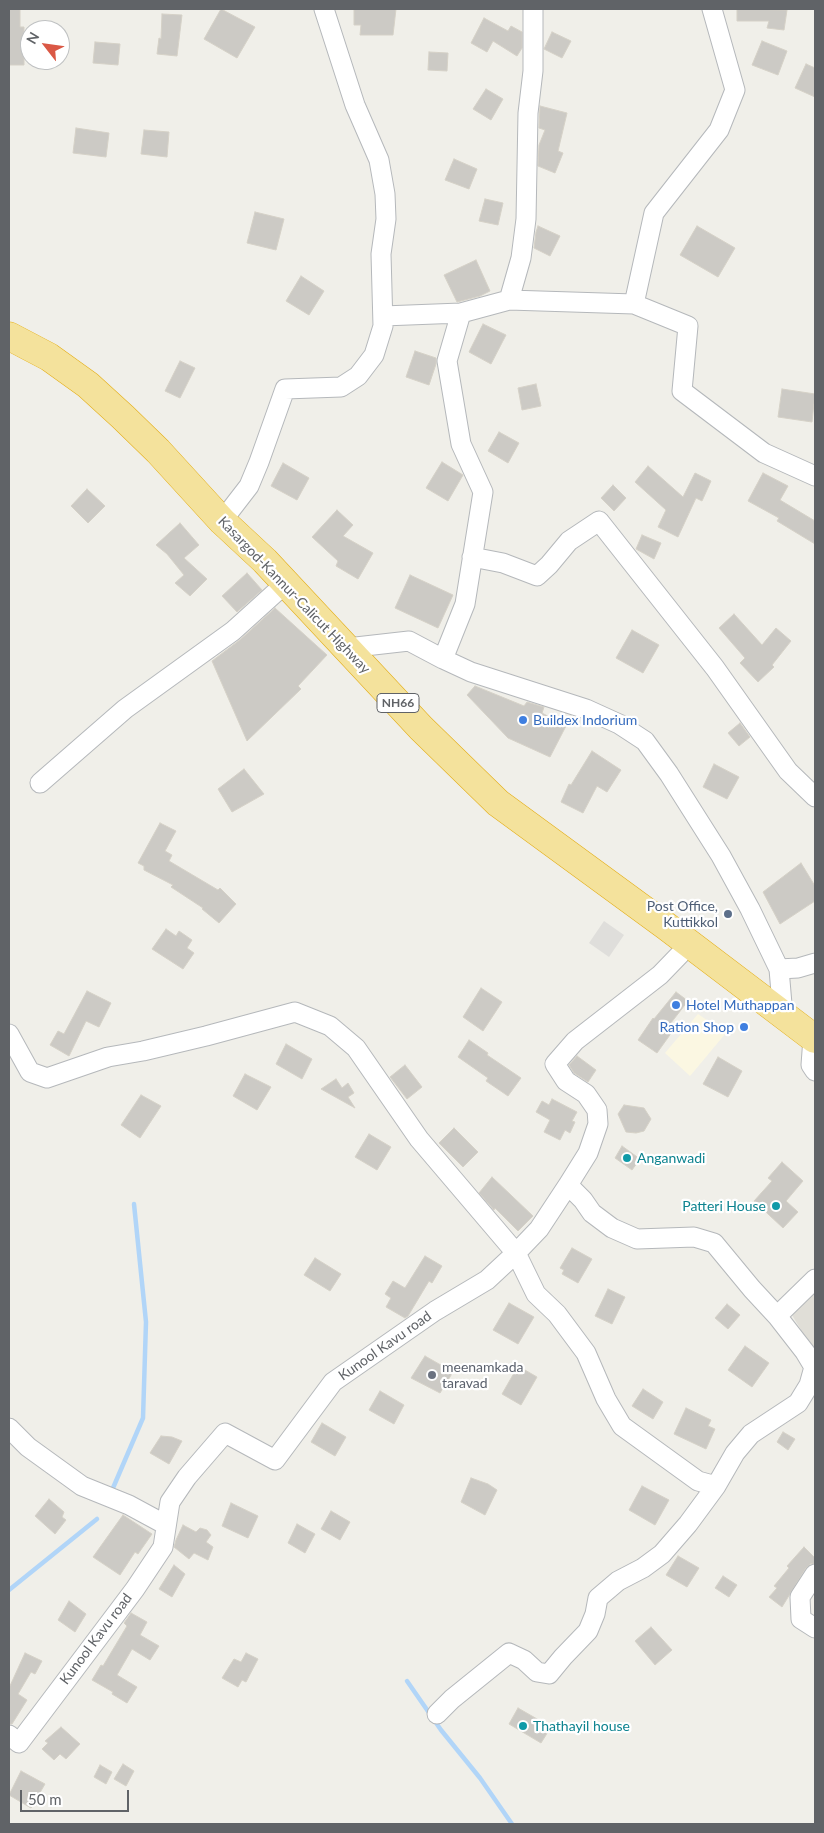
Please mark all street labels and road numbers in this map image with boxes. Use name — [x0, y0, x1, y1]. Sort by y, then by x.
street label: Kasargod-Kannur-Calicut Highway — [214, 513, 374, 677]
road number: NH66 — [377, 694, 419, 712]
street label: Kunool Kavu road — [335, 1308, 435, 1384]
street label: Kunool Kavu road — [56, 1590, 136, 1688]

